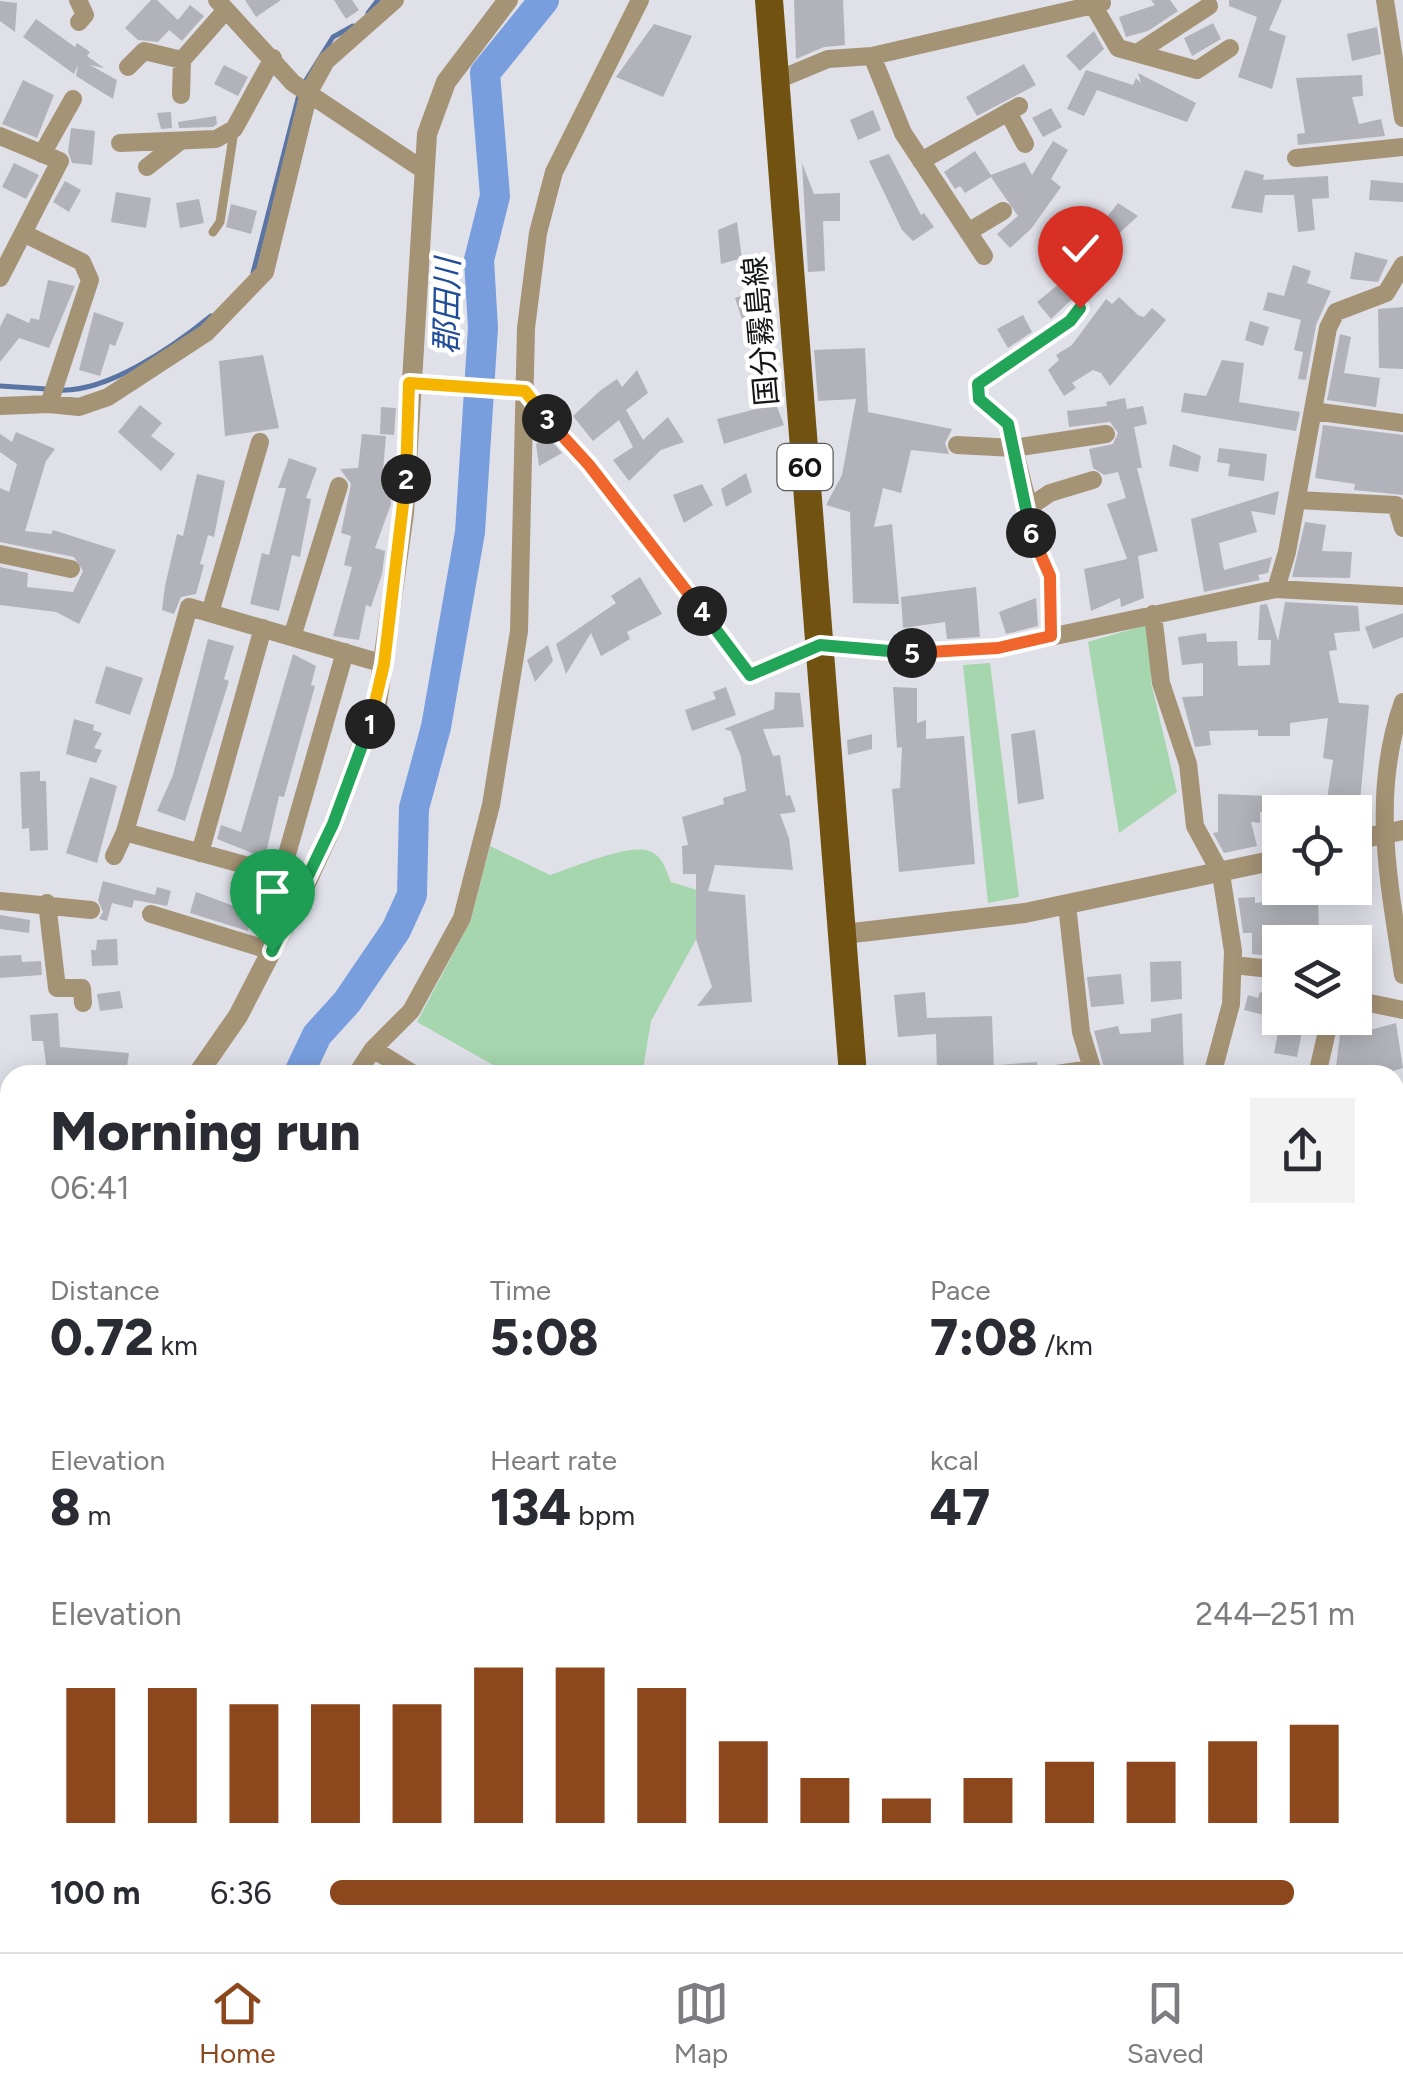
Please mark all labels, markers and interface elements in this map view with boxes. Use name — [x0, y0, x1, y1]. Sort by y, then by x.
pin — [1038, 206, 1123, 309]
icon: check — [1053, 221, 1108, 276]
water label: 郡田川 — [427, 255, 467, 354]
street label: 国分霧島線 — [736, 255, 785, 407]
pin: 3 — [522, 394, 572, 444]
text: 3 — [539, 402, 555, 436]
road number: 60 — [778, 444, 832, 490]
pin: 2 — [381, 454, 431, 504]
text: 2 — [398, 462, 414, 496]
pin: 6 — [1006, 508, 1056, 558]
text: 6 — [1023, 516, 1039, 550]
pin: 4 — [677, 586, 727, 636]
text: 4 — [693, 594, 711, 628]
pin: 5 — [887, 628, 937, 678]
text: 5 — [904, 636, 920, 670]
pin: 1 — [345, 699, 395, 749]
text: 1 — [364, 707, 376, 741]
map controls — [1262, 795, 1372, 1035]
button: locate — [1262, 795, 1372, 905]
pin — [230, 849, 315, 952]
icon: arrive — [245, 864, 300, 919]
button: layers — [1262, 925, 1372, 1035]
text: Morning run — [50, 1098, 361, 1164]
button: share — [1250, 1098, 1355, 1203]
text: 06:41 — [50, 1169, 130, 1207]
text: Distance — [50, 1273, 160, 1307]
text: Time — [490, 1273, 551, 1307]
text: Pace — [930, 1273, 991, 1307]
text: 0.72 — [50, 1307, 154, 1368]
text: 5:08 — [490, 1307, 599, 1368]
text: 7:08 — [930, 1307, 1038, 1368]
text: km — [154, 1328, 198, 1362]
text: /km — [1038, 1328, 1093, 1362]
text: Elevation — [50, 1443, 165, 1477]
text: Heart rate — [490, 1443, 617, 1477]
text: kcal — [930, 1443, 979, 1477]
text: 8 — [50, 1477, 81, 1538]
text: 134 — [490, 1477, 571, 1538]
text: 47 — [930, 1477, 990, 1538]
text: m — [81, 1498, 111, 1532]
text: bpm — [571, 1498, 635, 1532]
text: Elevation — [50, 1595, 182, 1633]
text: 244–251 m — [1195, 1595, 1355, 1633]
text: 100 m — [50, 1874, 141, 1912]
text: 6:36 — [210, 1874, 272, 1912]
tab: Home — [199, 1976, 275, 2070]
tab: Map — [674, 1976, 729, 2070]
tab: Saved — [1127, 1976, 1204, 2070]

